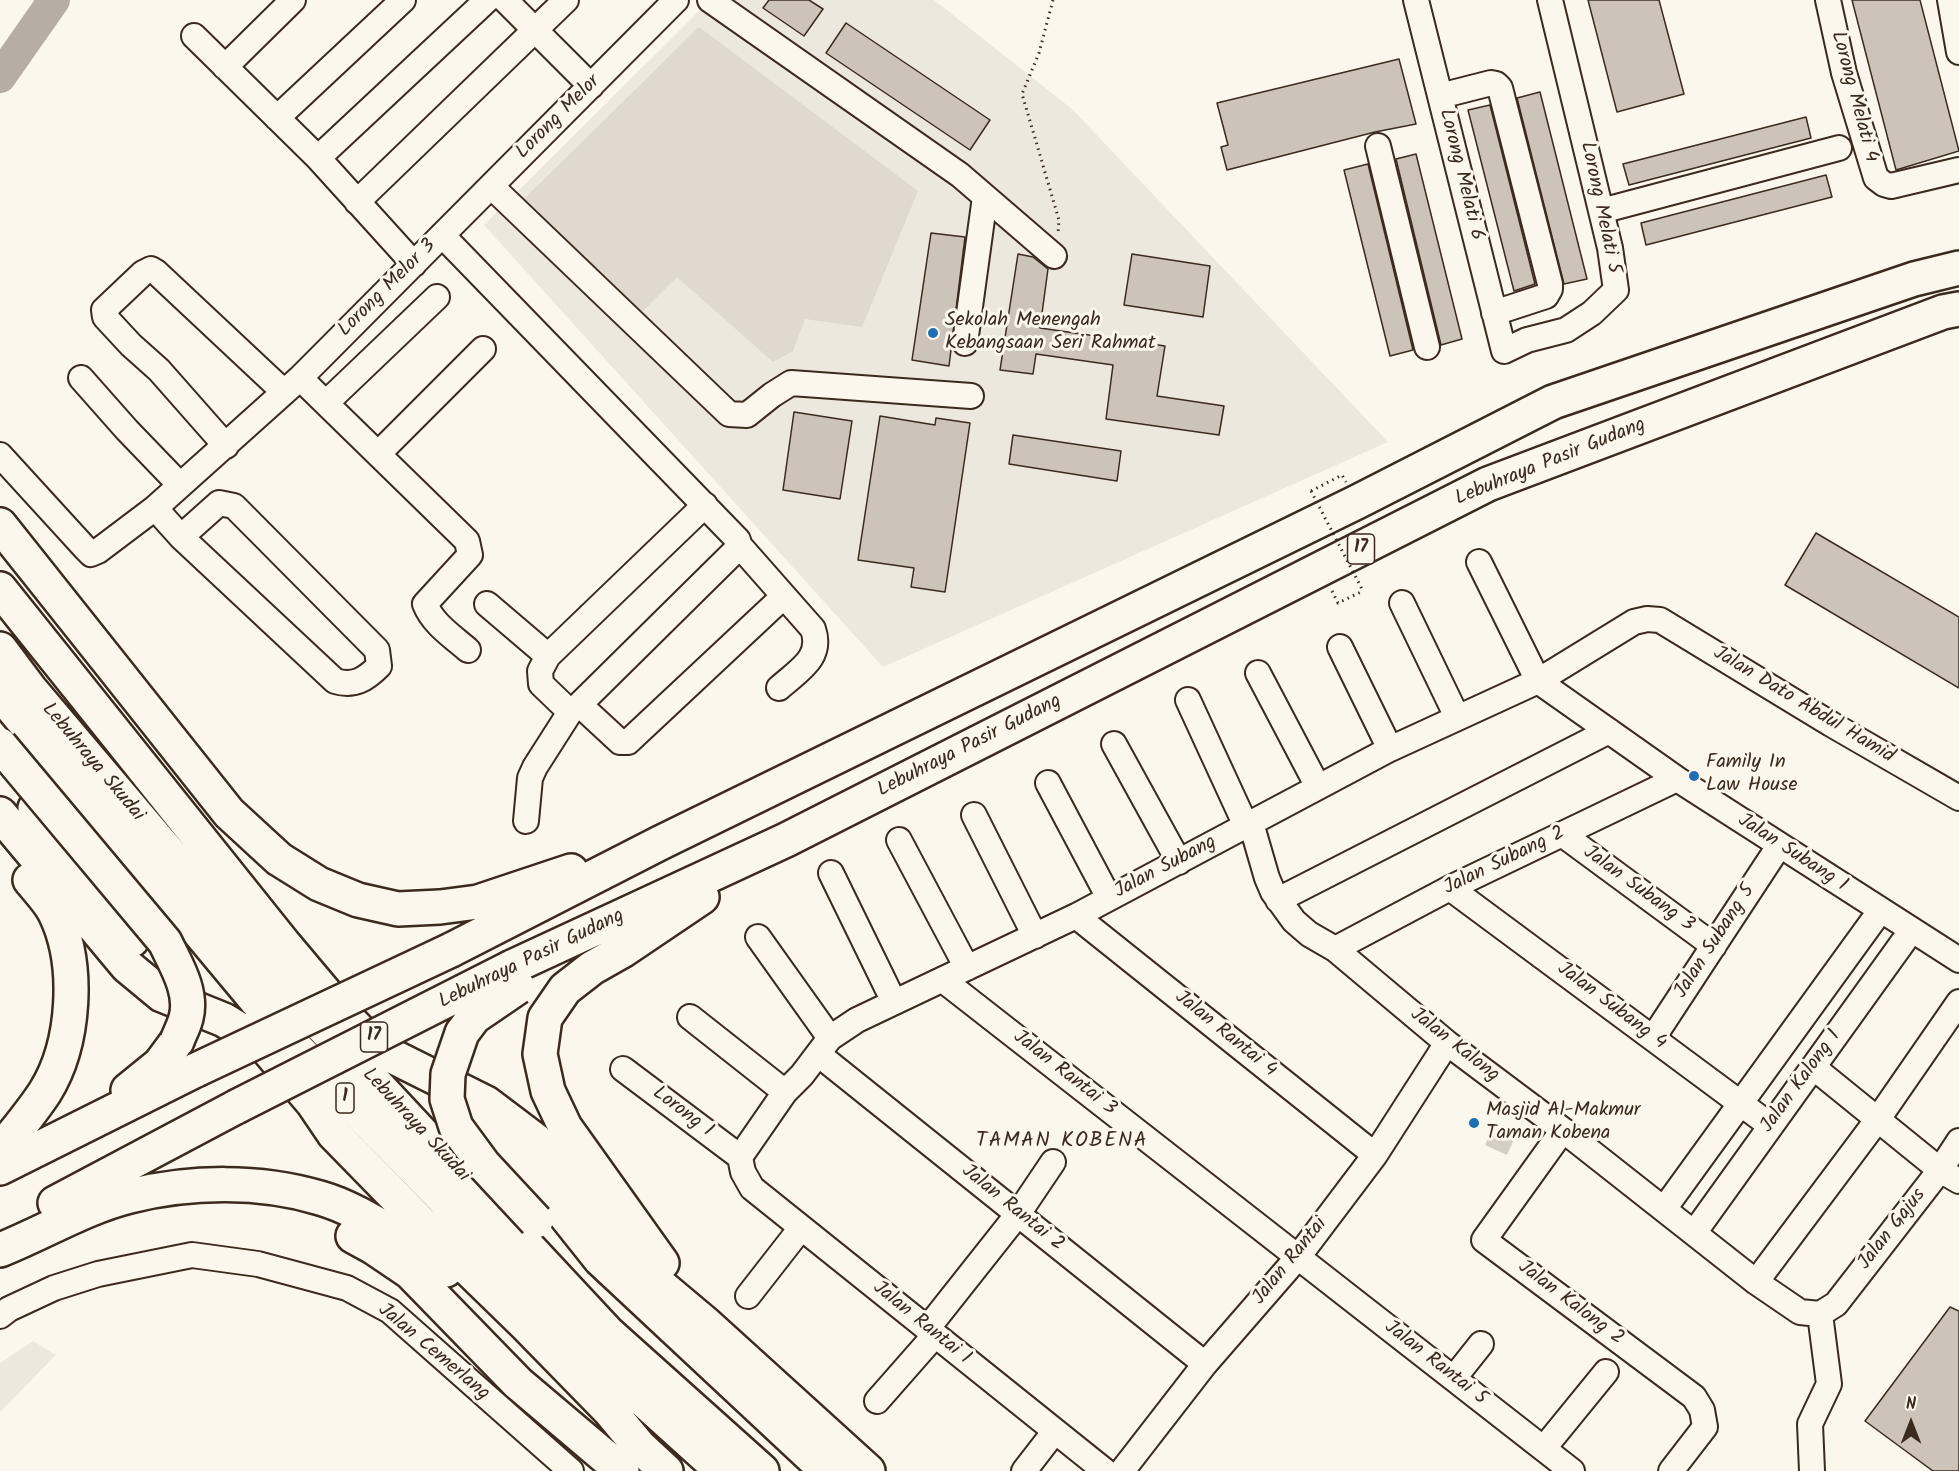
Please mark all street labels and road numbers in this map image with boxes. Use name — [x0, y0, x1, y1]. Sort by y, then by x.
street label: Lorong Melati 4 — [1824, 29, 1882, 165]
street label: Lorong Melor — [512, 71, 606, 165]
street label: Lorong Melati 6 — [1432, 107, 1488, 243]
street label: Lorong Melati 5 — [1573, 140, 1625, 276]
street label: Lorong Melor 3 — [334, 235, 442, 343]
street label: Lebuhraya Pasir Gudang — [1452, 414, 1650, 512]
road number: 17 — [1348, 534, 1374, 564]
street label: Jalan Dato Abdul Hamid — [1708, 642, 1898, 770]
street label: Lebuhraya Pasir Gudang — [874, 690, 1066, 804]
street label: Lebuhraya Skudai — [35, 699, 149, 827]
street label: Jalan Subang 1 — [1733, 810, 1851, 898]
street label: Jalan Subang 2 — [1441, 822, 1569, 902]
street label: Jalan Subang — [1111, 831, 1221, 905]
street label: Jalan Subang 3 — [1578, 842, 1698, 938]
street label: Jalan Subang 5 — [1670, 881, 1762, 1003]
street label: Lebuhraya Pasir Gudang — [435, 905, 629, 1015]
street label: Jalan Subang 4 — [1551, 958, 1671, 1056]
street label: Jalan Rantai 4 — [1169, 987, 1281, 1083]
street label: Jalan Kalong — [1404, 1004, 1504, 1088]
road number: 17 — [360, 1022, 388, 1052]
street label: Jalan Rantai 3 — [1007, 1026, 1121, 1122]
street label: Jalan Kalong 1 — [1757, 1026, 1847, 1138]
street label: Lebuhraya Skudai — [356, 1064, 474, 1188]
street label: Lorong 1 — [647, 1082, 717, 1144]
road number: 1 — [336, 1083, 354, 1113]
street label: Jalan Rantai 2 — [956, 1160, 1068, 1258]
street label: Jalan Gajus — [1854, 1185, 1932, 1275]
street label: Jalan Rantai — [1249, 1214, 1333, 1310]
street label: Jalan Kalong 2 — [1512, 1256, 1628, 1352]
street label: Jalan Rantai 1 — [867, 1277, 975, 1371]
street label: Jalan Cemerlang — [372, 1299, 494, 1407]
street label: Jalan Rantai 5 — [1379, 1316, 1491, 1412]

